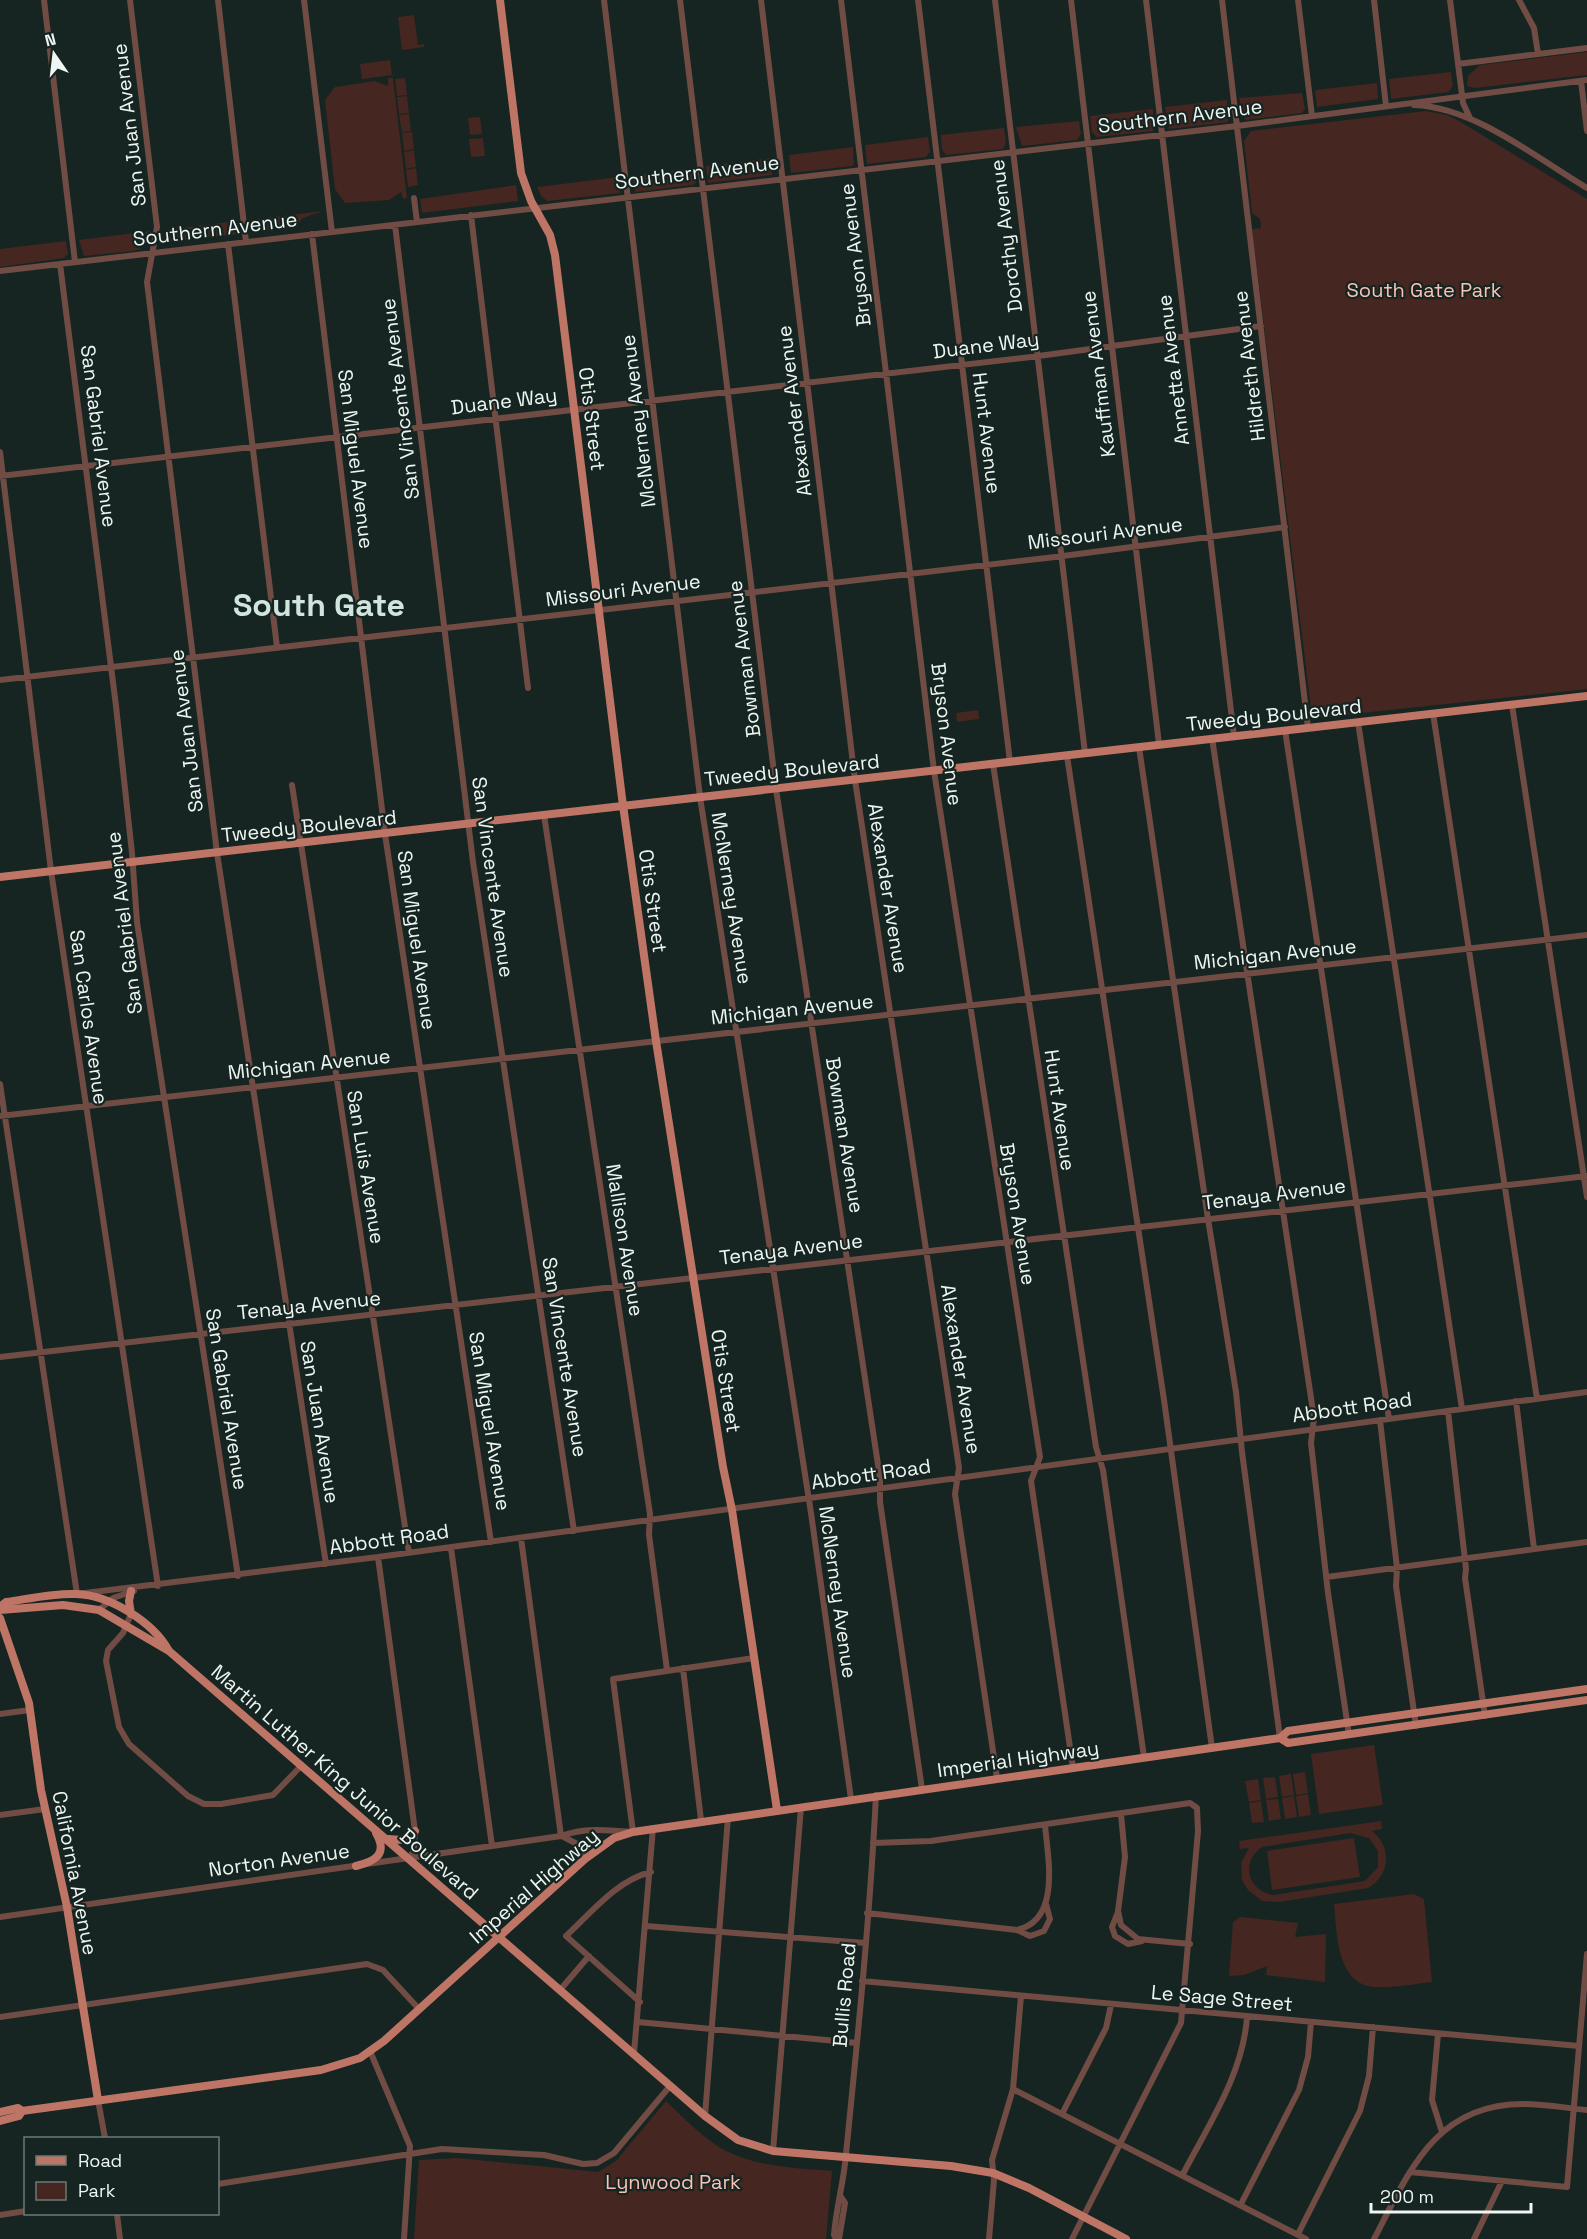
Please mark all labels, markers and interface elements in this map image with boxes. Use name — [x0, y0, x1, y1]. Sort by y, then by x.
north arrow — [24, 24, 84, 84]
text: N — [43, 28, 58, 51]
street label: San Juan Avenue — [106, 42, 152, 208]
street label: Southern Avenue — [1096, 93, 1264, 139]
street label: Southern Avenue — [613, 149, 781, 195]
street label: Dorothy Avenue — [984, 158, 1028, 314]
street label: Bryson Avenue — [833, 182, 877, 328]
street label: Southern Avenue — [131, 206, 299, 252]
park label: South Gate Park — [1347, 277, 1502, 303]
street label: Kauffman Avenue — [1075, 289, 1121, 459]
street label: Hildreth Avenue — [1227, 289, 1271, 443]
street label: Annetta Avenue — [1151, 293, 1195, 447]
street label: San Vincente Avenue — [375, 297, 425, 501]
street label: Alexander Avenue — [771, 324, 817, 498]
street label: Duane Way — [931, 326, 1041, 364]
street label: McNerney Avenue — [615, 333, 661, 509]
street label: San Gabriel Avenue — [75, 343, 123, 529]
street label: Otis Street — [573, 366, 611, 472]
street label: San Miguel Avenue — [332, 368, 380, 550]
street label: Hunt Avenue — [967, 371, 1007, 495]
street label: Duane Way — [449, 382, 559, 420]
street label: Missouri Avenue — [1026, 511, 1184, 555]
street label: Missouri Avenue — [544, 568, 702, 612]
street label: Bowman Avenue — [721, 579, 767, 739]
district label: South Gate — [233, 585, 405, 625]
street label: San Juan Avenue — [163, 648, 209, 814]
street label: Bryson Avenue — [925, 661, 969, 807]
street label: Tweedy Boulevard — [1185, 693, 1363, 737]
street label: Tweedy Boulevard — [703, 748, 881, 792]
street label: San Vincente Avenue — [466, 775, 520, 979]
street label: Alexander Avenue — [862, 801, 914, 975]
street label: Tweedy Boulevard — [220, 804, 398, 848]
street label: McNerney Avenue — [706, 810, 758, 986]
street label: San Gabriel Avenue — [100, 830, 148, 1016]
street label: Otis Street — [633, 848, 673, 954]
street label: San Miguel Avenue — [392, 849, 442, 1031]
street label: San Carlos Avenue — [64, 928, 114, 1106]
street label: Michigan Avenue — [1192, 933, 1358, 975]
street label: Michigan Avenue — [709, 988, 875, 1030]
street label: Michigan Avenue — [226, 1043, 392, 1085]
street label: Hunt Avenue — [1039, 1048, 1081, 1172]
street label: Bowman Avenue — [820, 1055, 870, 1215]
street label: San Luis Avenue — [341, 1088, 391, 1246]
street label: Bryson Avenue — [994, 1141, 1042, 1287]
street label: Mallison Avenue — [600, 1162, 650, 1318]
street label: Tenaya Avenue — [1201, 1172, 1347, 1216]
street label: Tenaya Avenue — [718, 1227, 864, 1271]
street label: San Vincente Avenue — [536, 1255, 594, 1459]
street label: Alexander Avenue — [935, 1282, 987, 1456]
street label: Tenaya Avenue — [236, 1285, 382, 1325]
street label: San Gabriel Avenue — [200, 1306, 254, 1492]
street label: Otis Street — [705, 1327, 747, 1435]
street label: San Miguel Avenue — [463, 1330, 517, 1512]
street label: San Juan Avenue — [294, 1339, 346, 1505]
street label: Abbott Road — [1290, 1386, 1414, 1428]
street label: Abbott Road — [809, 1453, 933, 1495]
street label: McNerney Avenue — [813, 1504, 863, 1680]
street label: Abbott Road — [327, 1518, 451, 1560]
street label: Martin Luther King Junior Boulevard — [206, 1659, 484, 1905]
street label: Imperial Highway — [935, 1735, 1101, 1783]
street label: California Avenue — [46, 1789, 104, 1957]
street label: Imperial Highway — [464, 1823, 604, 1949]
street label: Norton Avenue — [207, 1837, 351, 1883]
street label: Bullis Road — [826, 1942, 862, 2048]
street label: Le Sage Street — [1150, 1979, 1294, 2017]
legend — [24, 2137, 219, 2215]
text: Road — [78, 2149, 122, 2172]
park label: Lynwood Park — [605, 2169, 741, 2195]
scale bar — [1371, 2176, 1532, 2214]
text: Park — [78, 2179, 116, 2202]
text: 200 m — [1380, 2185, 1434, 2208]

